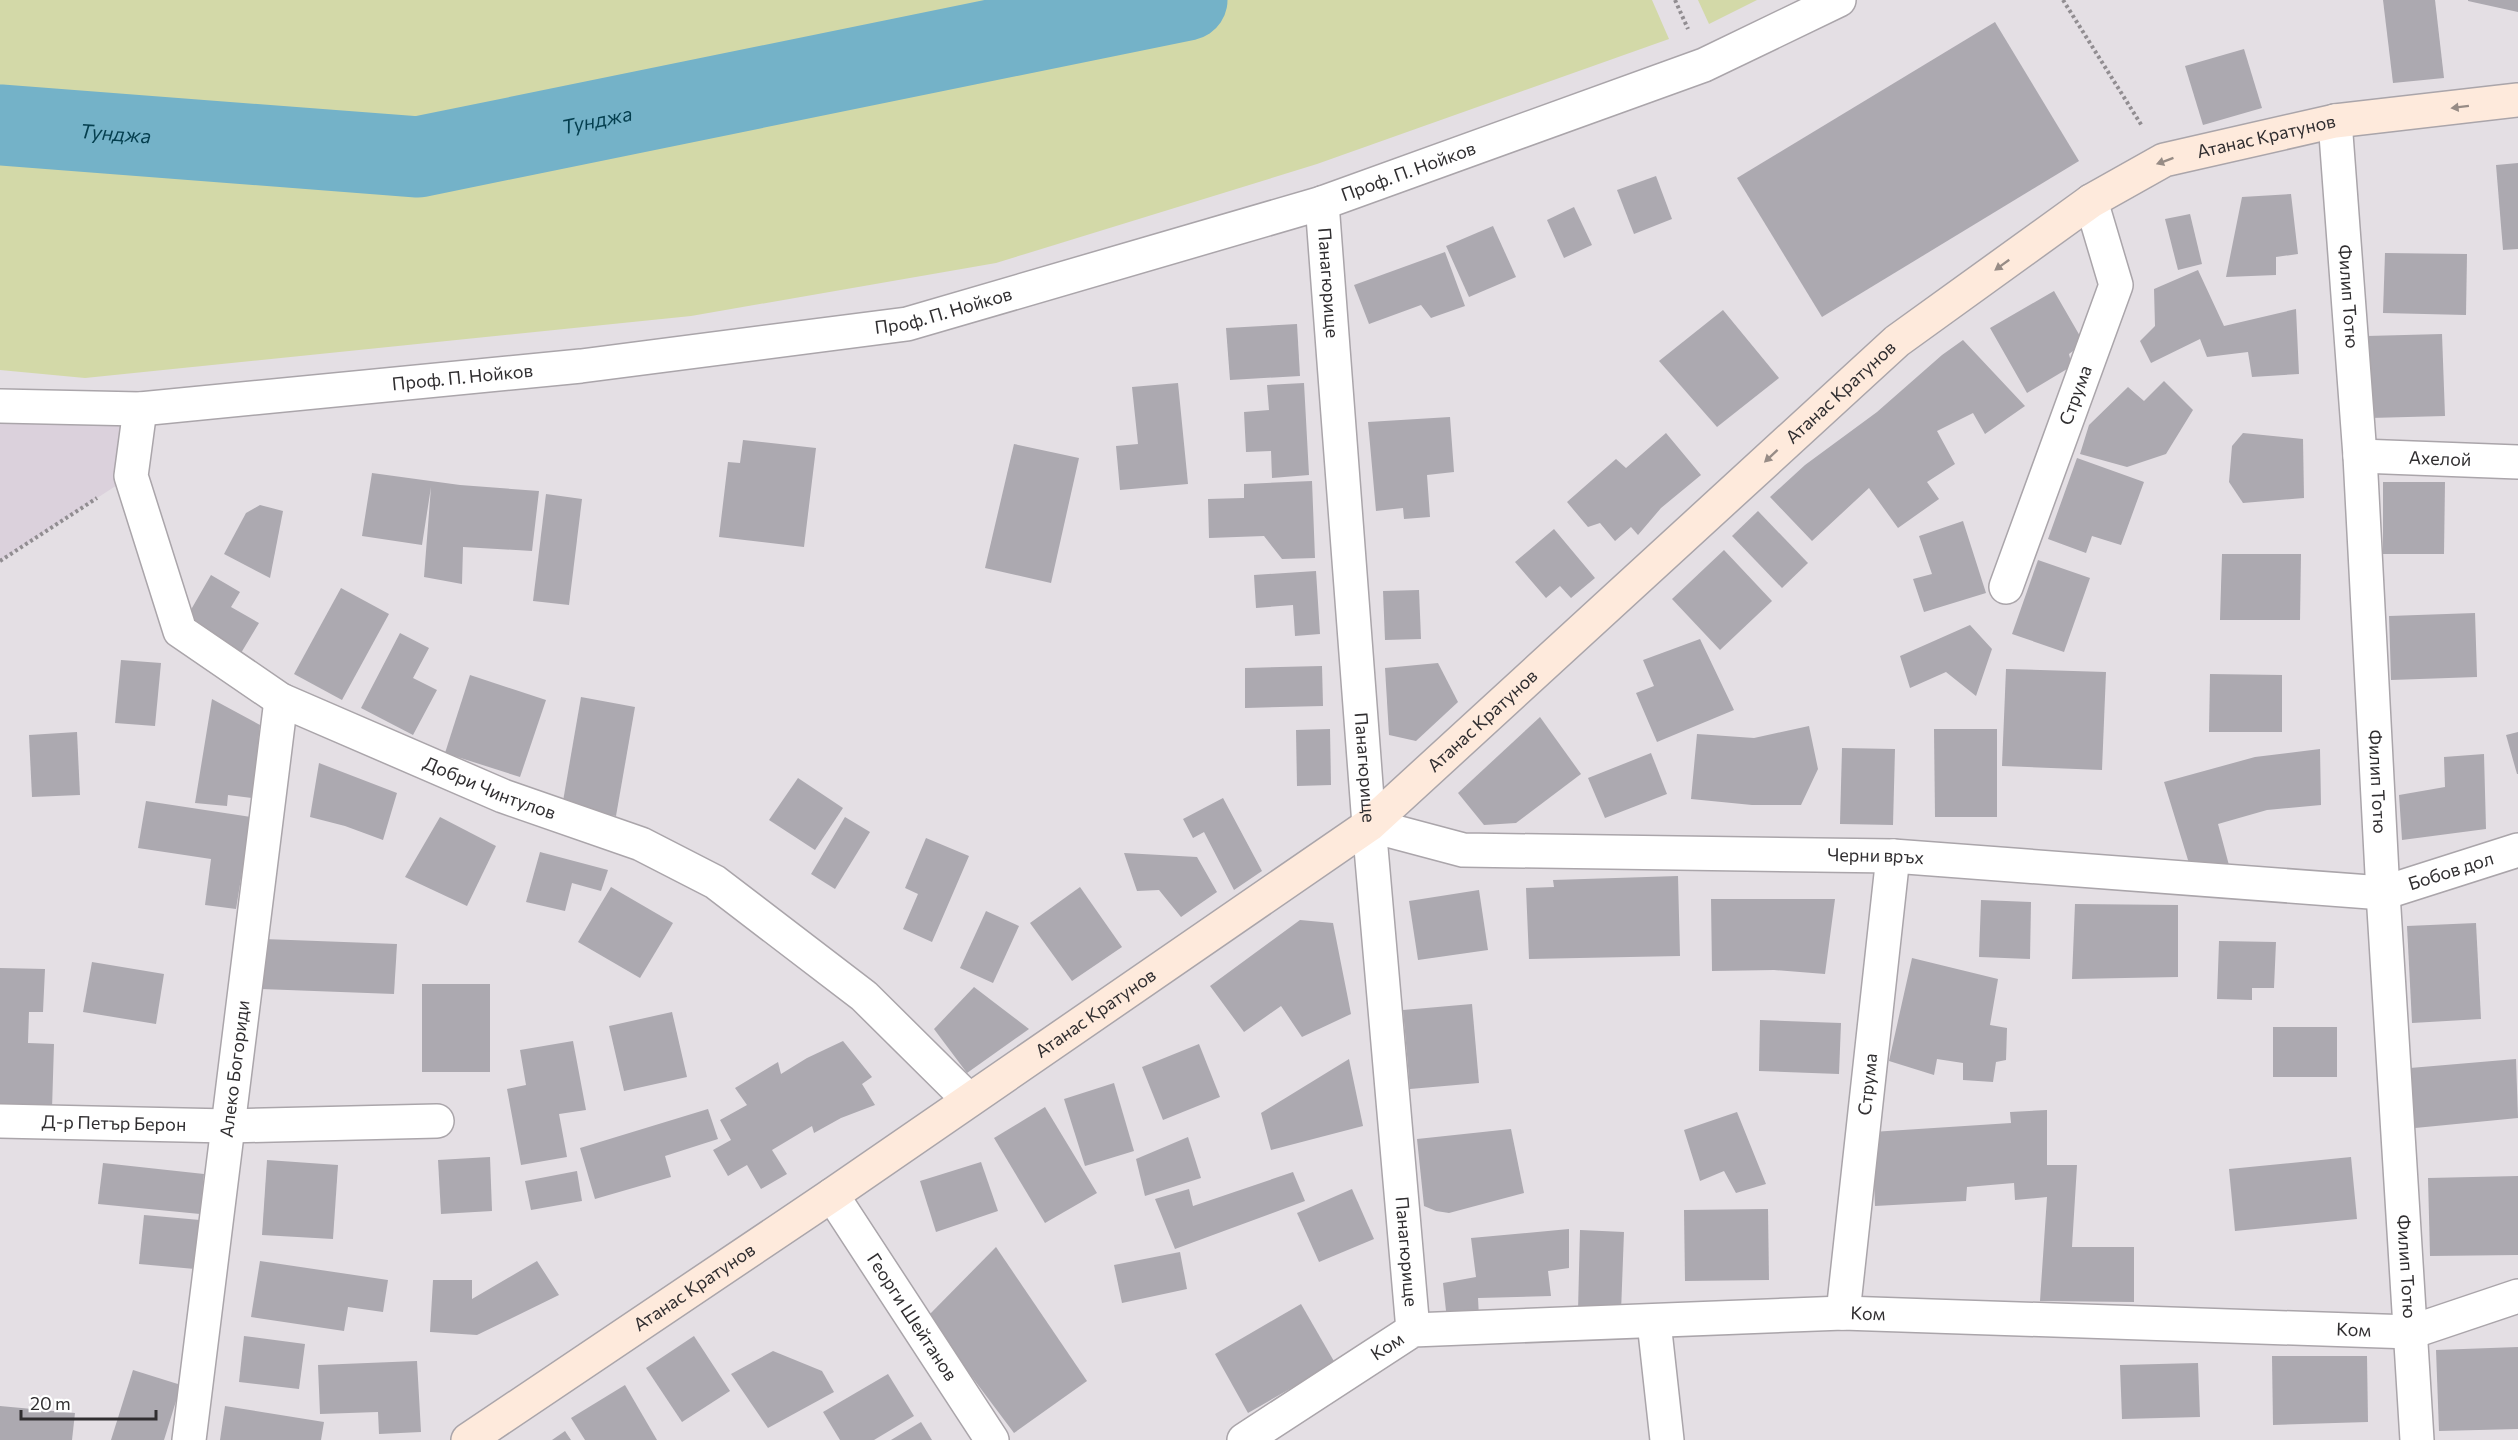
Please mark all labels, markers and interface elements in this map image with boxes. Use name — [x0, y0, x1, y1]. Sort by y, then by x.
water label: Тунджа — [560, 101, 634, 138]
one-way arrow — [2450, 102, 2469, 111]
street label: Атанас Кратунов — [2195, 109, 2338, 162]
water label: Тунджа — [79, 118, 152, 148]
street label: Проф. П. Нойков — [1338, 136, 1478, 205]
one-way arrow — [2156, 156, 2174, 166]
street label: Панагюрище — [1314, 227, 1344, 339]
street label: Филип Тотю — [2334, 244, 2364, 349]
one-way arrow — [1994, 259, 2009, 271]
street label: Проф. П. Нойков — [873, 282, 1014, 338]
street label: Атанас Кратунов — [1781, 336, 1900, 448]
street label: Проф. П. Нойков — [391, 359, 534, 394]
street label: Струма — [2054, 362, 2096, 428]
street label: Ахелой — [2408, 446, 2472, 470]
one-way arrow — [1764, 449, 1779, 462]
street label: Атанас Кратунов — [1422, 664, 1542, 776]
street label: Панагюрище — [1351, 711, 1381, 823]
street label: Филип Тотю — [2364, 729, 2392, 834]
street label: Добри Чинтулов — [420, 751, 559, 824]
street label: Черни връх — [1827, 843, 1925, 868]
street label: Бобов дол — [2405, 847, 2496, 894]
street label: Атанас Кратунов — [1031, 963, 1160, 1062]
street label: Алеко Богориди — [215, 999, 254, 1139]
street label: Струма — [1853, 1052, 1881, 1116]
street label: Д-р Петър Берон — [41, 1110, 187, 1135]
street label: Панагюрище — [1391, 1195, 1423, 1308]
street label: Филип Тотю — [2393, 1214, 2421, 1319]
street label: Атанас Кратунов — [629, 1238, 759, 1335]
street label: Георги Шейтанов — [863, 1249, 962, 1385]
street label: Ком — [1850, 1301, 1886, 1324]
street label: Ком — [2336, 1318, 2372, 1341]
street label: Ком — [1366, 1327, 1407, 1365]
scale bar — [21, 1383, 156, 1421]
text: 20 m — [30, 1392, 71, 1414]

